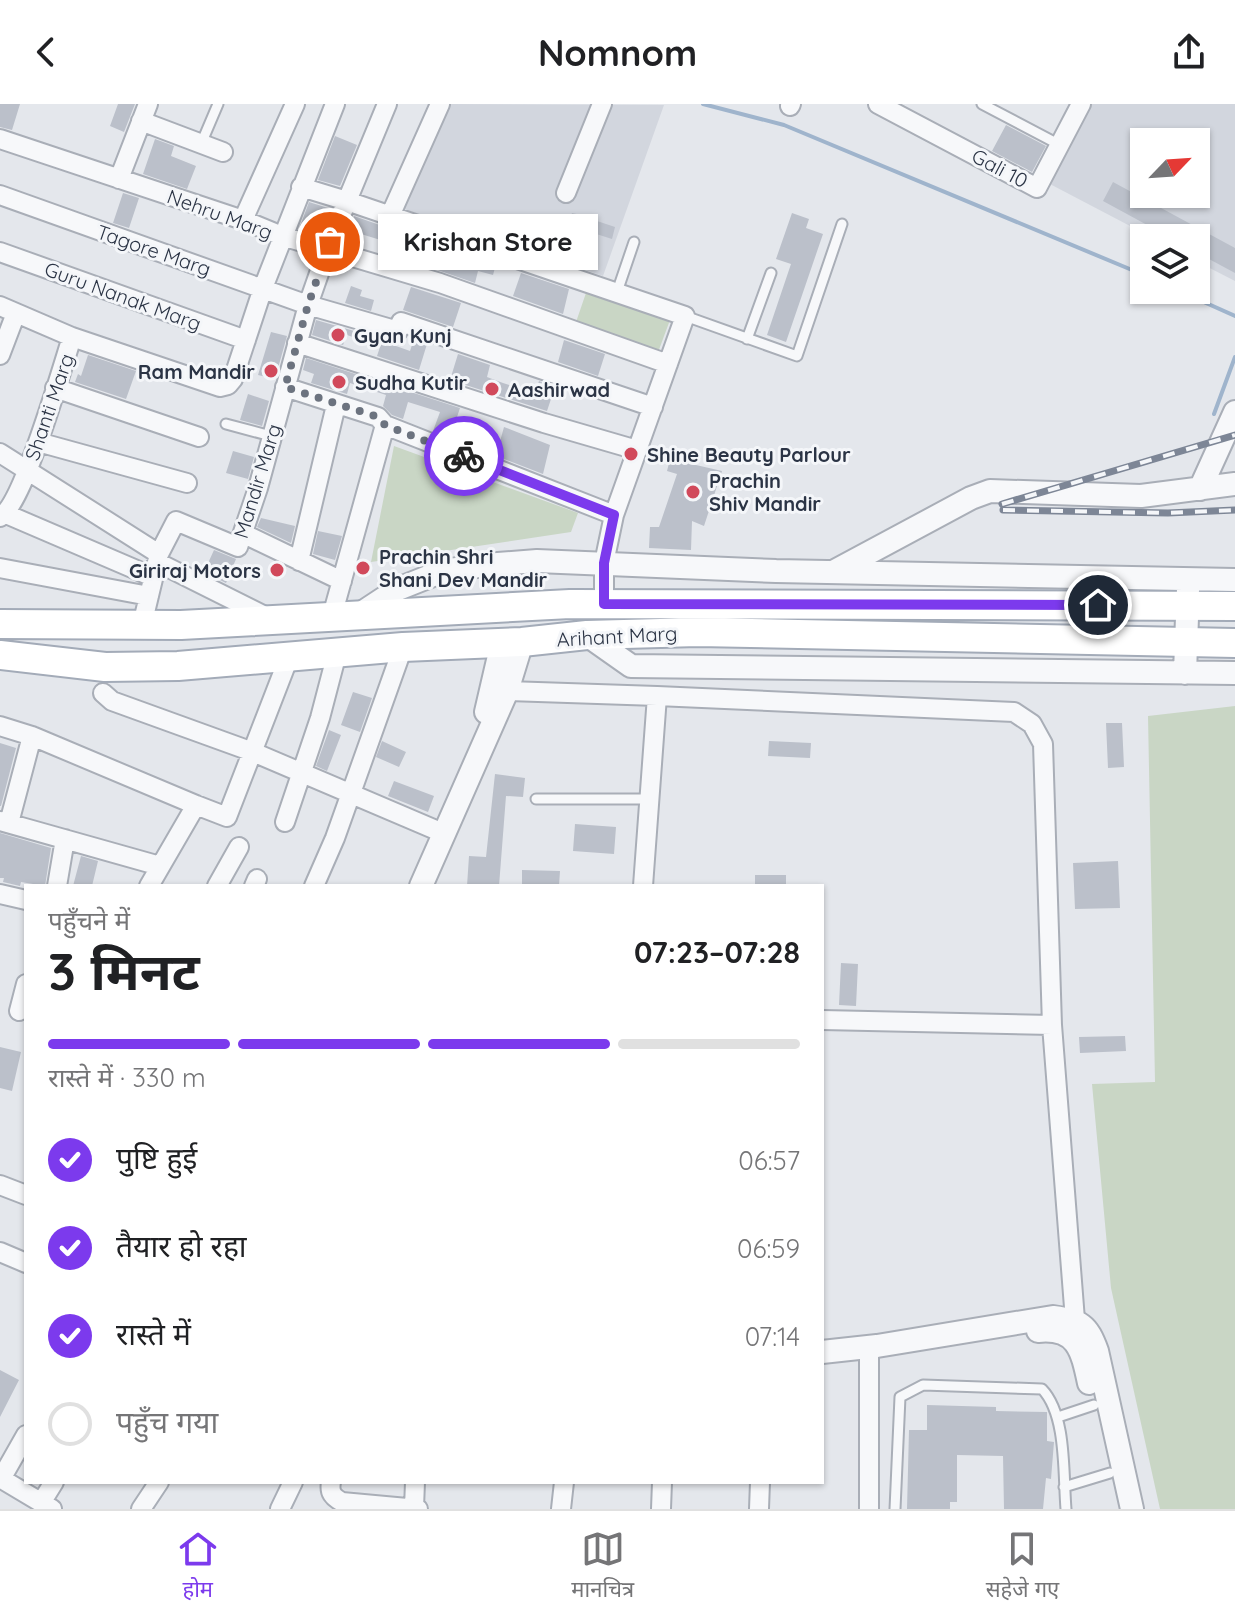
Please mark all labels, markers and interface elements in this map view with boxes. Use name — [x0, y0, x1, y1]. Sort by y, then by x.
icon: back — [24, 30, 68, 74]
text: Nomnom — [538, 30, 697, 75]
icon: share — [1167, 30, 1211, 74]
north arrow — [1130, 128, 1210, 208]
map controls — [1130, 128, 1210, 304]
street label: Gali 10 — [968, 143, 1032, 193]
street label: Nehru Marg — [164, 183, 276, 245]
pin — [296, 208, 364, 276]
callout: Krishan Store — [378, 214, 598, 270]
street label: Tagore Marg — [94, 219, 214, 281]
icon: bag — [308, 220, 352, 264]
button: layers — [1130, 224, 1210, 304]
text: Krishan Store — [403, 225, 573, 258]
street label: Guru Nanak Marg — [41, 256, 205, 336]
place label: Gyan Kunj — [354, 323, 452, 348]
marker: Gyan Kunj — [329, 326, 347, 344]
street label: Shanti Marg — [19, 350, 79, 464]
place label: Ram Mandir — [138, 359, 255, 384]
marker: Ram Mandir — [262, 362, 280, 380]
place label: Sudha Kutir — [355, 370, 468, 395]
marker: Sudha Kutir — [330, 373, 348, 391]
place label: Aashirwad — [508, 377, 610, 402]
marker: Aashirwad — [483, 380, 501, 398]
courier — [424, 416, 504, 496]
street label: Mandir Marg — [228, 421, 286, 541]
icon: bike — [442, 434, 486, 478]
place label: Shine Beauty Parlour — [647, 442, 851, 467]
marker: Shine Beauty Parlour — [622, 445, 640, 463]
place label: Prachin Shiv Mandir — [709, 468, 821, 516]
marker: Prachin Shiv Mandir — [684, 483, 702, 501]
place label: Prachin Shri Shani Dev Mandir — [379, 544, 548, 592]
place label: Giriraj Motors — [129, 558, 261, 583]
marker: Prachin Shri Shani Dev Mandir — [354, 559, 372, 577]
marker: Giriraj Motors — [268, 561, 286, 579]
pin — [1064, 571, 1132, 639]
icon: home — [1076, 583, 1120, 627]
street label: Arihant Marg — [556, 620, 678, 652]
text: पहुँचने में — [48, 904, 130, 937]
text: 07:23–07:28 — [634, 933, 800, 971]
text: 3 मिनट — [48, 938, 200, 1003]
text: रास्ते में · 330 m — [48, 1061, 206, 1094]
icon: check — [48, 1138, 92, 1182]
text: पुष्टि हुई — [116, 1139, 197, 1177]
text: 06:57 — [738, 1144, 800, 1177]
icon: check — [48, 1226, 92, 1270]
text: तैयार हो रहा — [116, 1227, 247, 1265]
text: 06:59 — [737, 1232, 800, 1265]
icon: check — [48, 1314, 92, 1358]
text: रास्ते में — [116, 1315, 191, 1353]
text: 07:14 — [745, 1320, 800, 1353]
text: पहुँच गया — [116, 1403, 218, 1441]
tab: होम — [176, 1527, 220, 1606]
tab: मानचित्र — [571, 1527, 634, 1606]
tab: सहेजे गए — [986, 1527, 1059, 1606]

